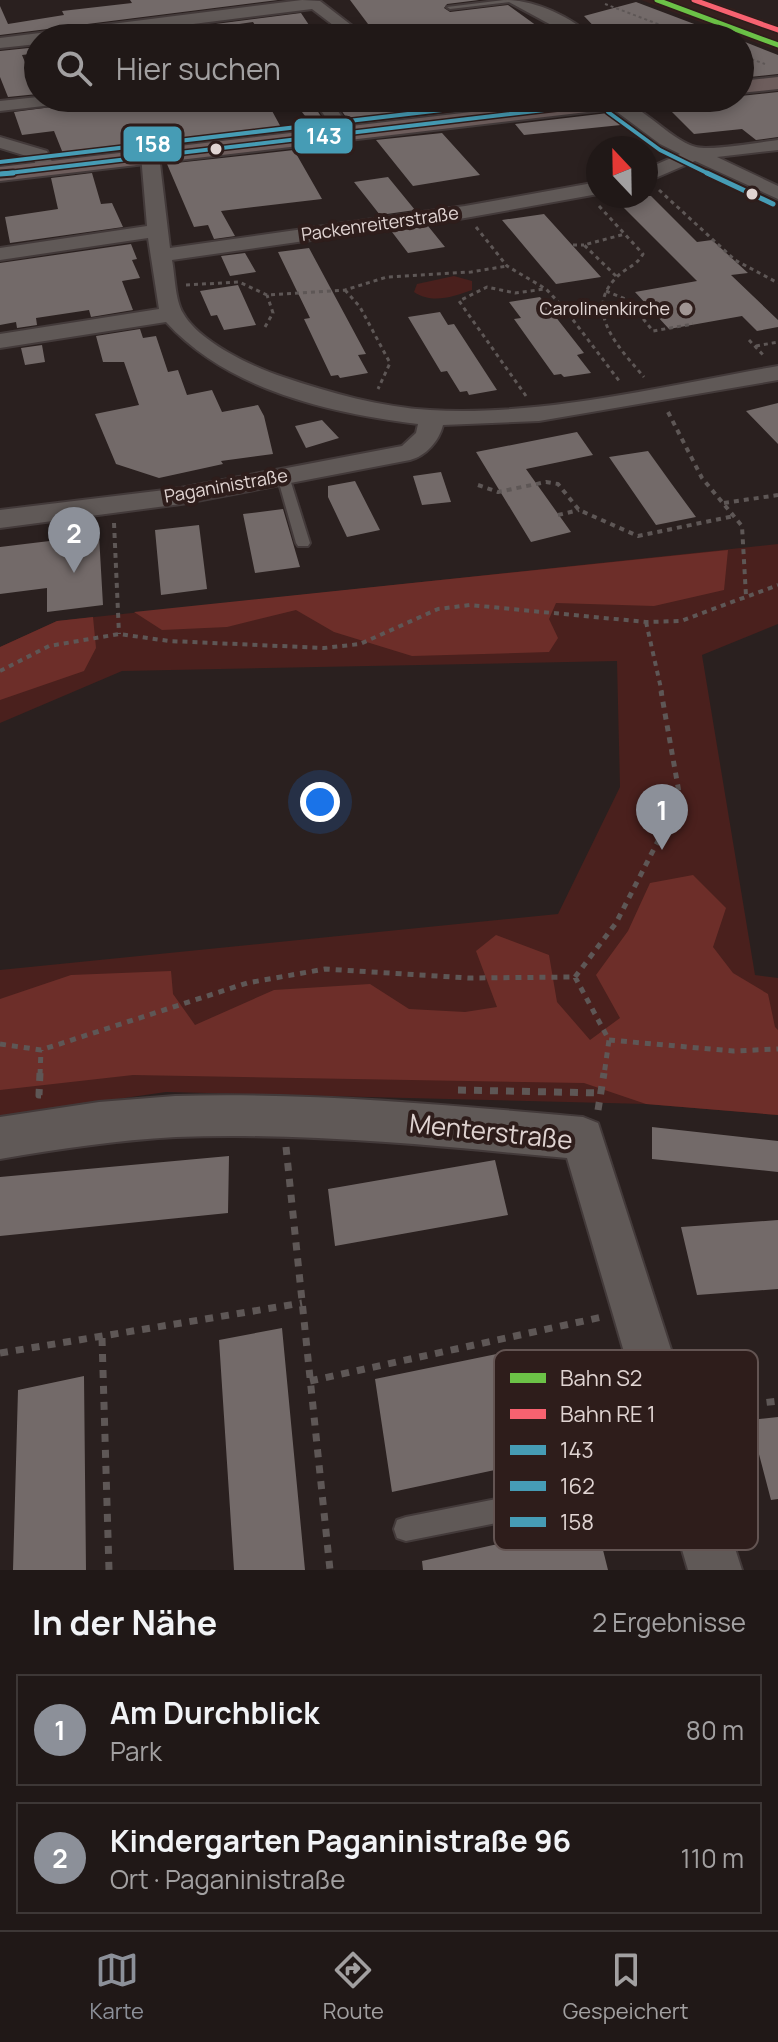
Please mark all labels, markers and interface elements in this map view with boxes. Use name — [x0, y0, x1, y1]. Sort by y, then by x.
search box — [24, 24, 754, 112]
icon: search — [52, 46, 96, 90]
text: Hier suchen — [116, 48, 281, 89]
line badge: 143 — [293, 117, 354, 155]
text: 143 — [306, 121, 342, 151]
line badge: 158 — [122, 125, 183, 163]
text: 158 — [135, 129, 171, 159]
north arrow — [586, 136, 658, 208]
unlabelled marker — [208, 141, 224, 157]
unlabelled marker — [744, 186, 760, 202]
street label: Packenreiterstraße — [300, 200, 460, 246]
place label: Carolinenkirche — [540, 296, 670, 320]
marker: Carolinenkirche — [677, 300, 695, 318]
street label: Paganinistraße — [162, 462, 289, 508]
pin: 2 — [48, 507, 100, 573]
your location — [300, 782, 340, 822]
pin: 1 — [636, 784, 688, 850]
street label: Menterstraße — [408, 1105, 575, 1157]
legend — [494, 1350, 758, 1550]
text: Bahn S2 — [560, 1363, 642, 1393]
text: Bahn RE 1 — [560, 1399, 656, 1429]
text: 143 — [560, 1435, 594, 1465]
text: 162 — [560, 1471, 595, 1501]
text: 158 — [560, 1507, 594, 1537]
text: In der Nähe — [32, 1599, 217, 1645]
text: 2 Ergebnisse — [592, 1604, 746, 1640]
text: Am Durchblick — [110, 1692, 319, 1733]
text: 1 — [54, 1712, 66, 1748]
text: 80 m — [686, 1712, 744, 1748]
text: Park — [110, 1733, 162, 1769]
text: Kindergarten Paganinistraße 96 — [110, 1820, 571, 1861]
text: 2 — [52, 1840, 68, 1876]
text: 110 m — [681, 1840, 744, 1876]
text: Ort · Paganinistraße — [110, 1861, 345, 1897]
tab: Karte — [89, 1948, 144, 2026]
tab: Route — [323, 1948, 384, 2026]
tab: Gespeichert — [563, 1948, 689, 2026]

